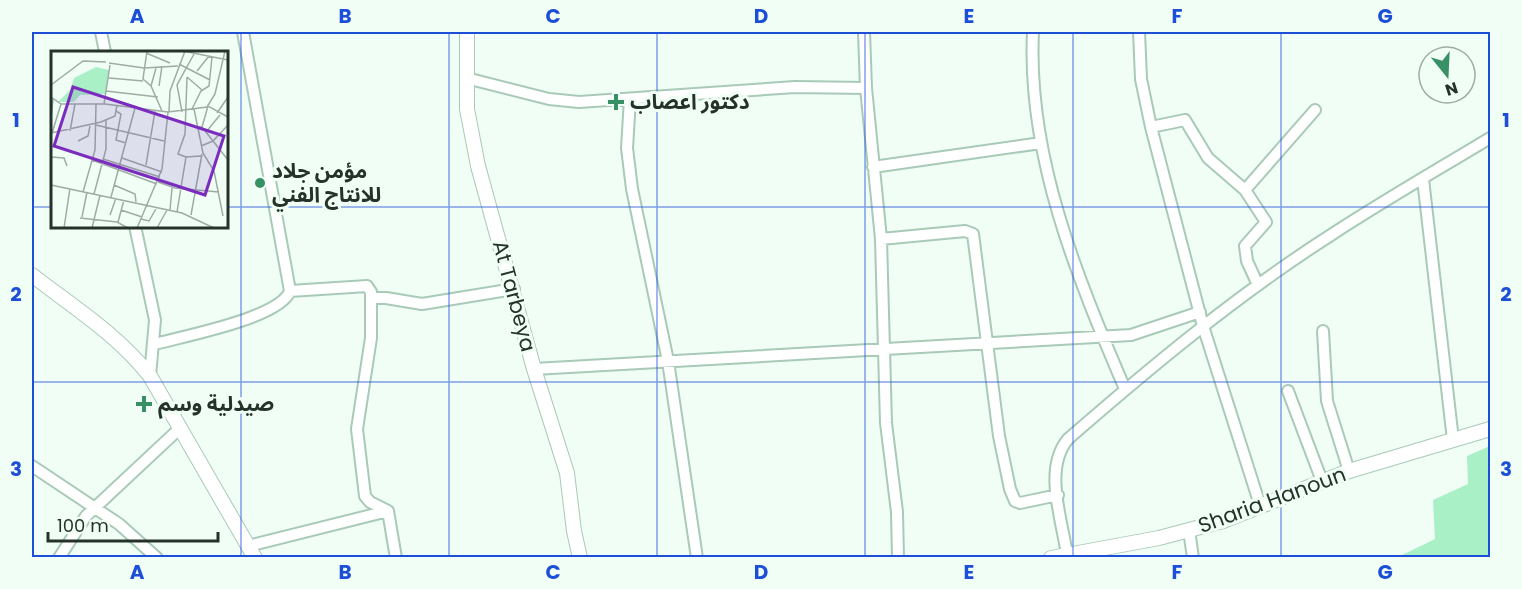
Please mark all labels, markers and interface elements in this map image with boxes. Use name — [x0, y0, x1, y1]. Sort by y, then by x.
text: A — [130, 2, 145, 30]
text: B — [338, 2, 352, 30]
text: C — [545, 2, 561, 30]
text: D — [754, 2, 768, 30]
text: E — [964, 2, 974, 30]
text: F — [1172, 2, 1183, 30]
text: G — [1377, 2, 1393, 30]
north arrow — [1417, 45, 1477, 105]
inset map — [51, 51, 228, 228]
text: N — [1442, 76, 1461, 102]
place label: دكتور اعصاب — [630, 87, 750, 116]
marker: دكتور اعصاب — [607, 93, 625, 111]
text: 1 — [12, 106, 20, 134]
text: 1 — [1502, 106, 1510, 134]
place label: مؤمن جلاد للانتاج الفني — [272, 156, 381, 212]
marker: مؤمن جلاد للانتاج الفني — [253, 176, 267, 190]
street label: At Tarbeya — [486, 237, 543, 355]
text: 2 — [10, 280, 22, 308]
text: 2 — [1500, 280, 1512, 308]
place label: صيدلية وسم — [158, 389, 274, 419]
marker: صيدلية وسم — [135, 395, 153, 413]
text: 3 — [10, 455, 22, 483]
text: 3 — [1500, 455, 1512, 483]
street label: Sharia Hanoun — [1194, 459, 1350, 540]
scale bar — [48, 505, 218, 543]
text: 100 m — [57, 513, 109, 538]
text: A — [130, 558, 145, 586]
text: B — [338, 558, 352, 586]
text: C — [545, 558, 561, 586]
text: D — [754, 558, 768, 586]
text: E — [964, 558, 974, 586]
text: F — [1172, 558, 1183, 586]
text: G — [1377, 558, 1393, 586]

